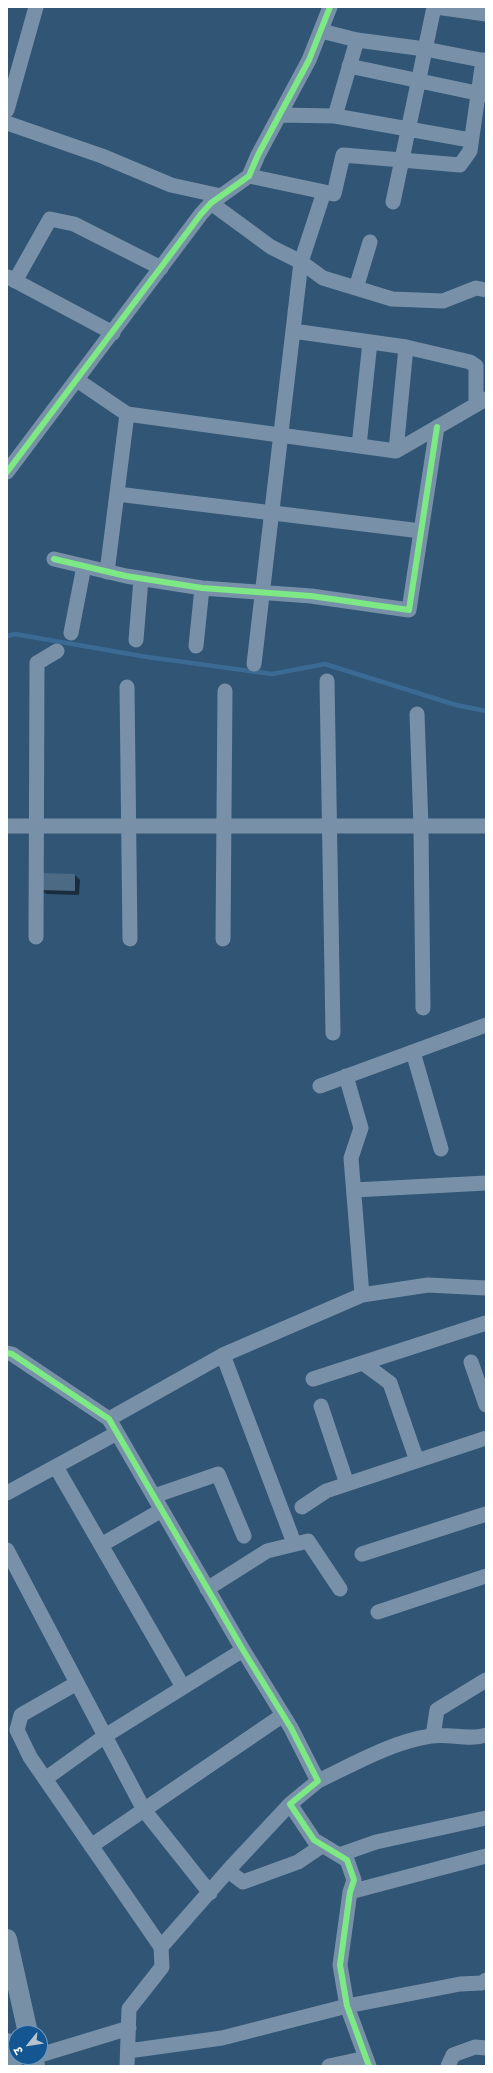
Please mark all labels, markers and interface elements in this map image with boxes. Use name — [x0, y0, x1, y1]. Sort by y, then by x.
north arrow — [8, 2025, 48, 2065]
text: उ — [10, 2044, 27, 2057]

